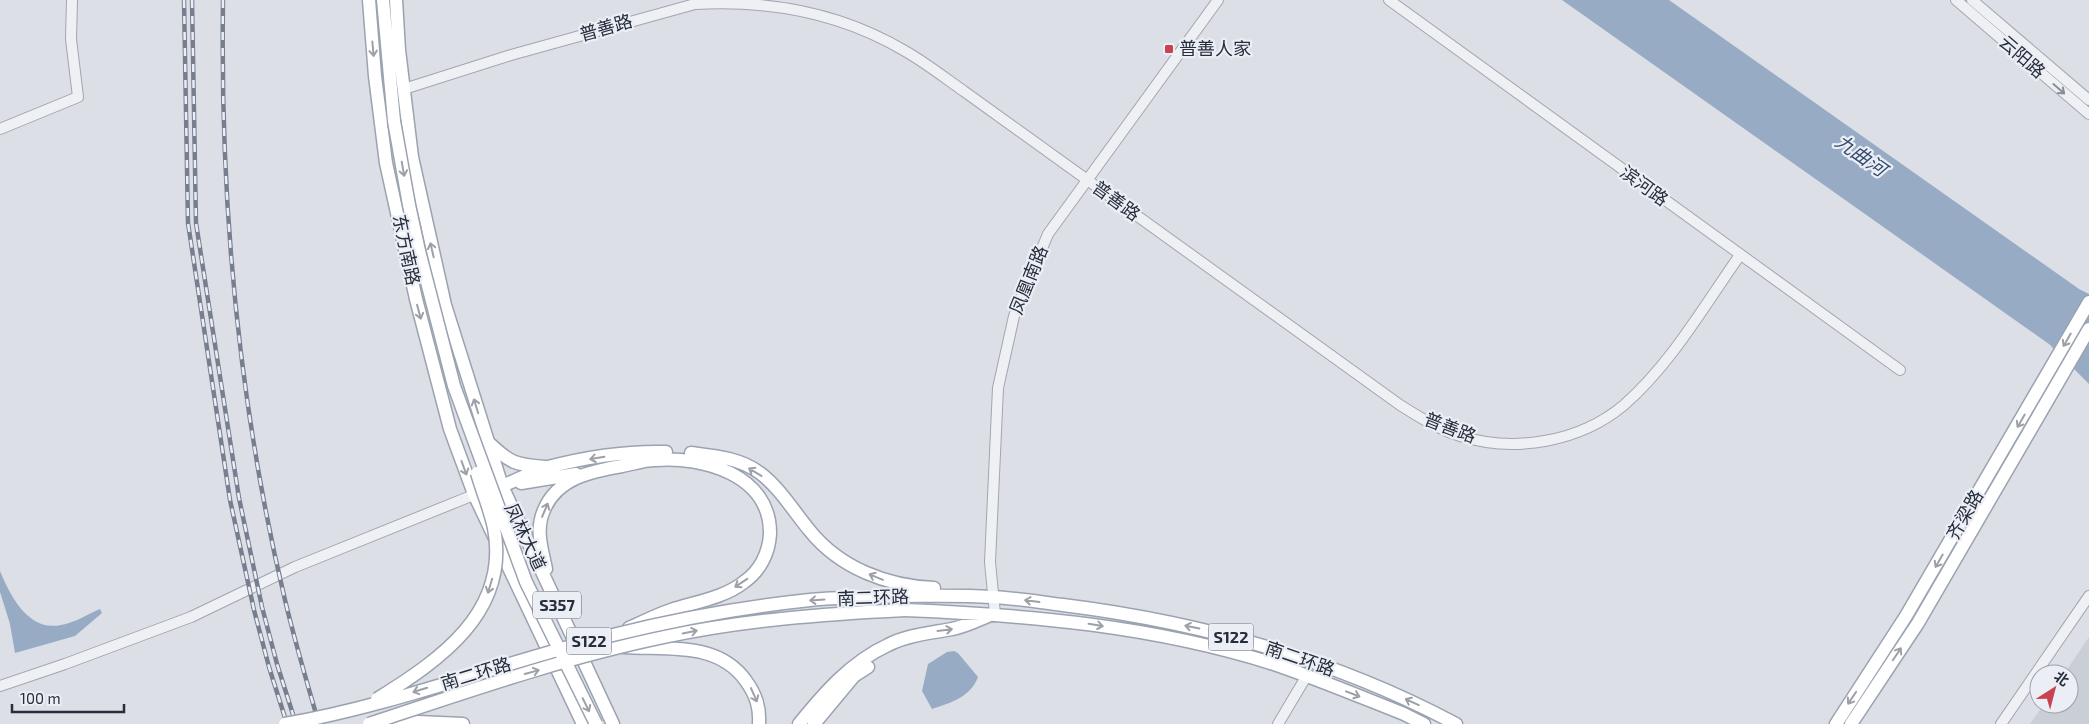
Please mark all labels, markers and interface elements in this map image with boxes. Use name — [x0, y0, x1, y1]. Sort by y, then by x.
street label: 普善路 — [577, 9, 635, 45]
street label: 云阳路 — [1995, 30, 2050, 82]
place label: 普善人家 — [1179, 37, 1251, 59]
one-way arrow — [368, 40, 378, 56]
marker: 普善人家 — [1163, 43, 1175, 55]
one-way arrow — [2053, 83, 2066, 94]
water label: 九曲河 — [1831, 129, 1894, 183]
street label: 滨河路 — [1616, 160, 1673, 210]
one-way arrow — [398, 161, 408, 177]
street label: 普善路 — [1088, 175, 1145, 225]
street label: 东方南路 — [389, 212, 425, 287]
one-way arrow — [427, 242, 437, 258]
street label: 凤凰南路 — [1004, 242, 1052, 317]
one-way arrow — [415, 303, 425, 319]
one-way arrow — [2062, 333, 2072, 348]
one-way arrow — [470, 398, 480, 414]
street label: 普善路 — [1421, 407, 1480, 447]
one-way arrow — [2015, 413, 2025, 427]
one-way arrow — [590, 453, 606, 463]
one-way arrow — [460, 459, 469, 475]
one-way arrow — [749, 466, 763, 476]
street label: 齐梁路 — [1941, 486, 1987, 543]
street label: 凤林大道 — [501, 499, 551, 574]
one-way arrow — [541, 503, 551, 518]
one-way arrow — [1933, 553, 1943, 568]
one-way arrow — [869, 571, 884, 581]
one-way arrow — [485, 578, 495, 594]
one-way arrow — [734, 578, 748, 588]
street label: 南二环路 — [837, 585, 909, 609]
road number: S357 — [533, 592, 581, 618]
one-way arrow — [809, 596, 825, 605]
one-way arrow — [1024, 596, 1040, 606]
one-way arrow — [1087, 621, 1103, 631]
one-way arrow — [1185, 622, 1201, 631]
road number: S122 — [1208, 624, 1254, 650]
one-way arrow — [937, 625, 953, 635]
road number: S122 — [566, 627, 612, 654]
one-way arrow — [681, 627, 697, 636]
street label: 南二环路 — [1263, 636, 1338, 680]
one-way arrow — [1892, 647, 1902, 661]
street label: 南二环路 — [438, 652, 513, 694]
north arrow — [2029, 664, 2079, 714]
one-way arrow — [524, 666, 540, 676]
text: 北 — [2051, 667, 2073, 689]
scale bar — [12, 682, 125, 714]
one-way arrow — [413, 686, 429, 696]
one-way arrow — [750, 687, 759, 702]
text: 100 m — [20, 689, 61, 707]
one-way arrow — [1345, 690, 1361, 699]
one-way arrow — [1846, 691, 1857, 705]
one-way arrow — [582, 697, 591, 712]
one-way arrow — [1405, 697, 1420, 707]

